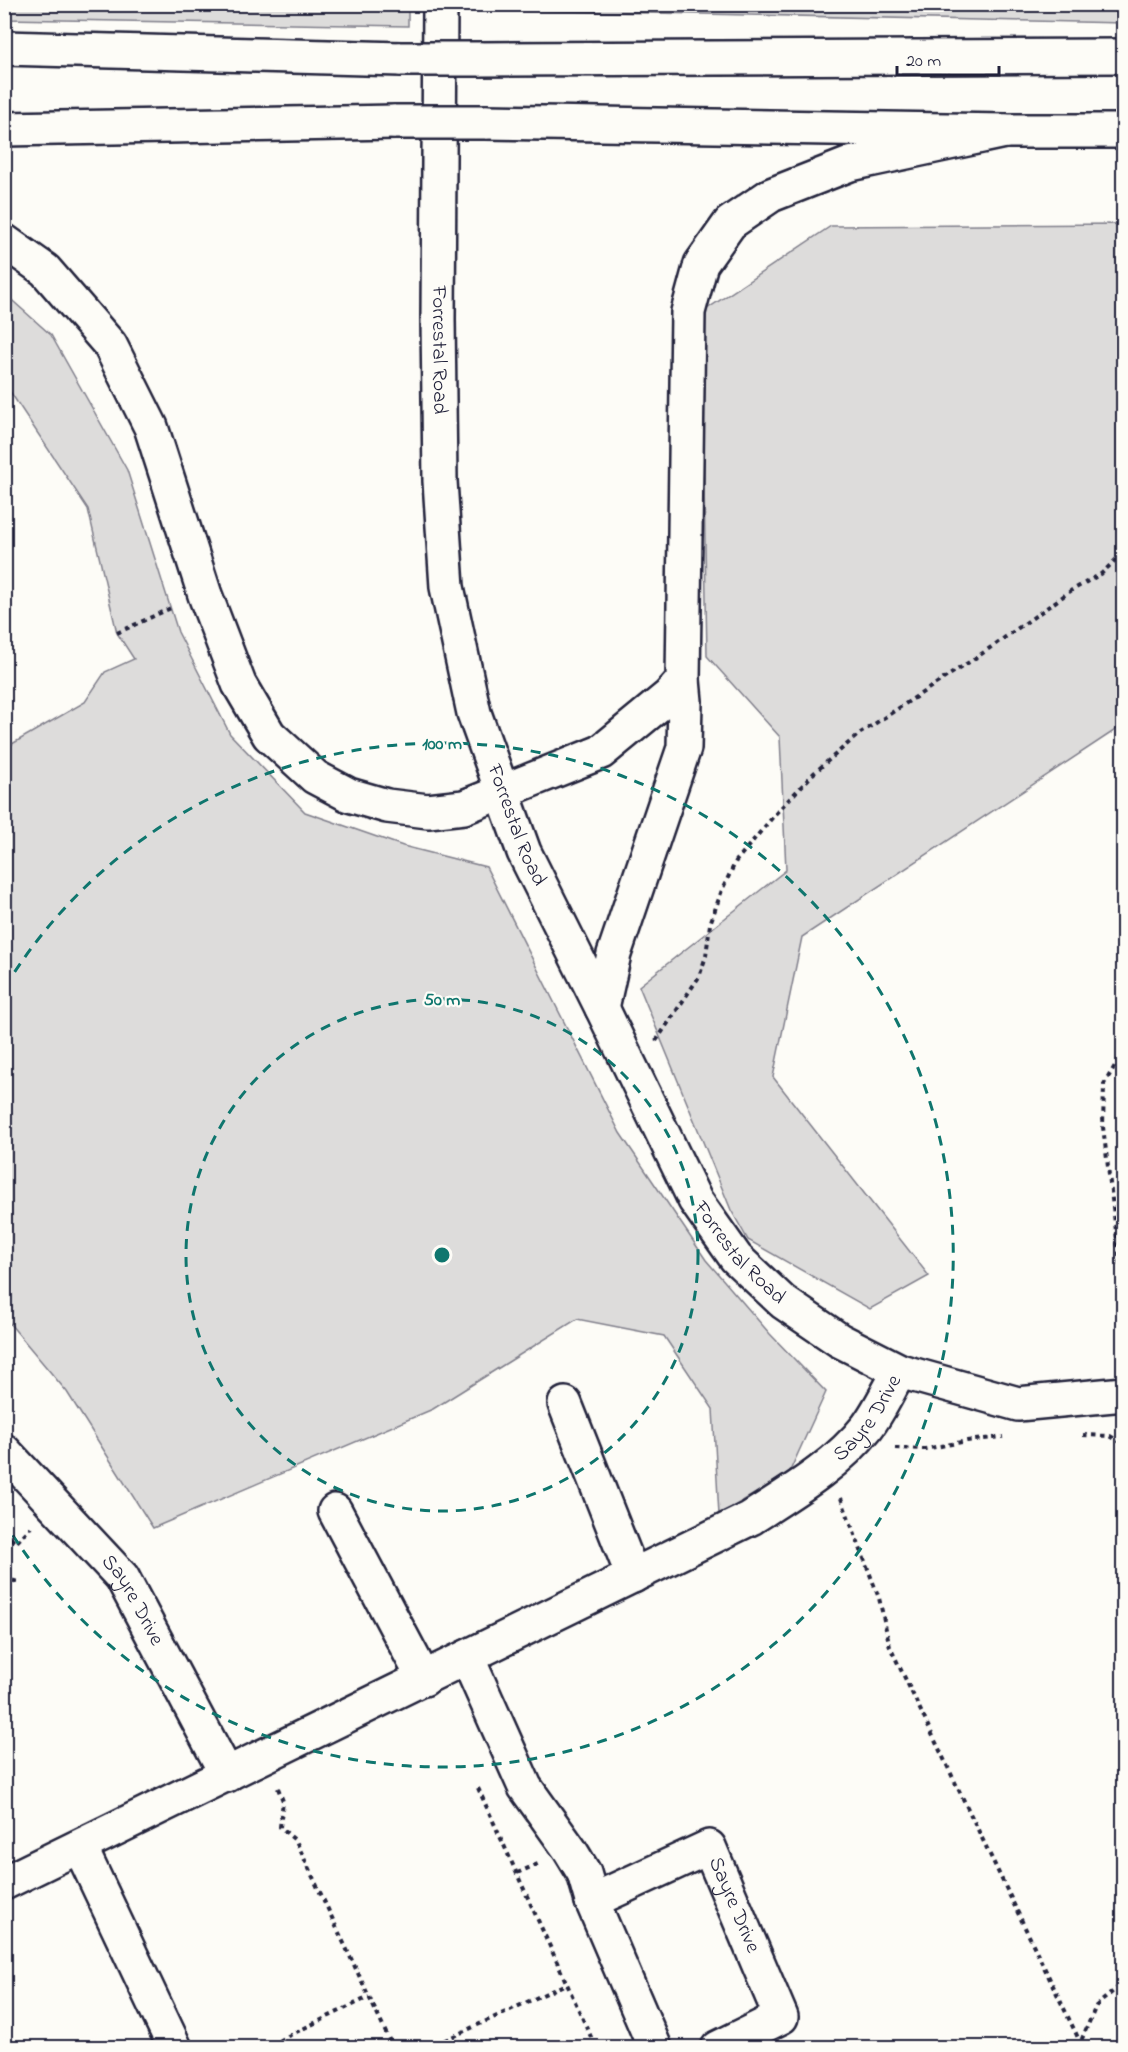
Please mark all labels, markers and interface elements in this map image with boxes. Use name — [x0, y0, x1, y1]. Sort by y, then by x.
scale bar — [897, 39, 999, 77]
text: 20 m — [906, 49, 941, 75]
street label: Forrestal Road — [423, 285, 454, 415]
text: 100 m — [422, 732, 462, 758]
street label: Forrestal Road — [478, 759, 554, 892]
text: 50 m — [424, 988, 460, 1014]
street label: Forrestal Road — [685, 1195, 792, 1312]
centre of rings — [432, 1245, 452, 1265]
street label: Sayre Drive — [827, 1369, 910, 1469]
street label: Sayre Drive — [94, 1548, 171, 1652]
street label: Sayre Drive — [700, 1853, 767, 1958]

